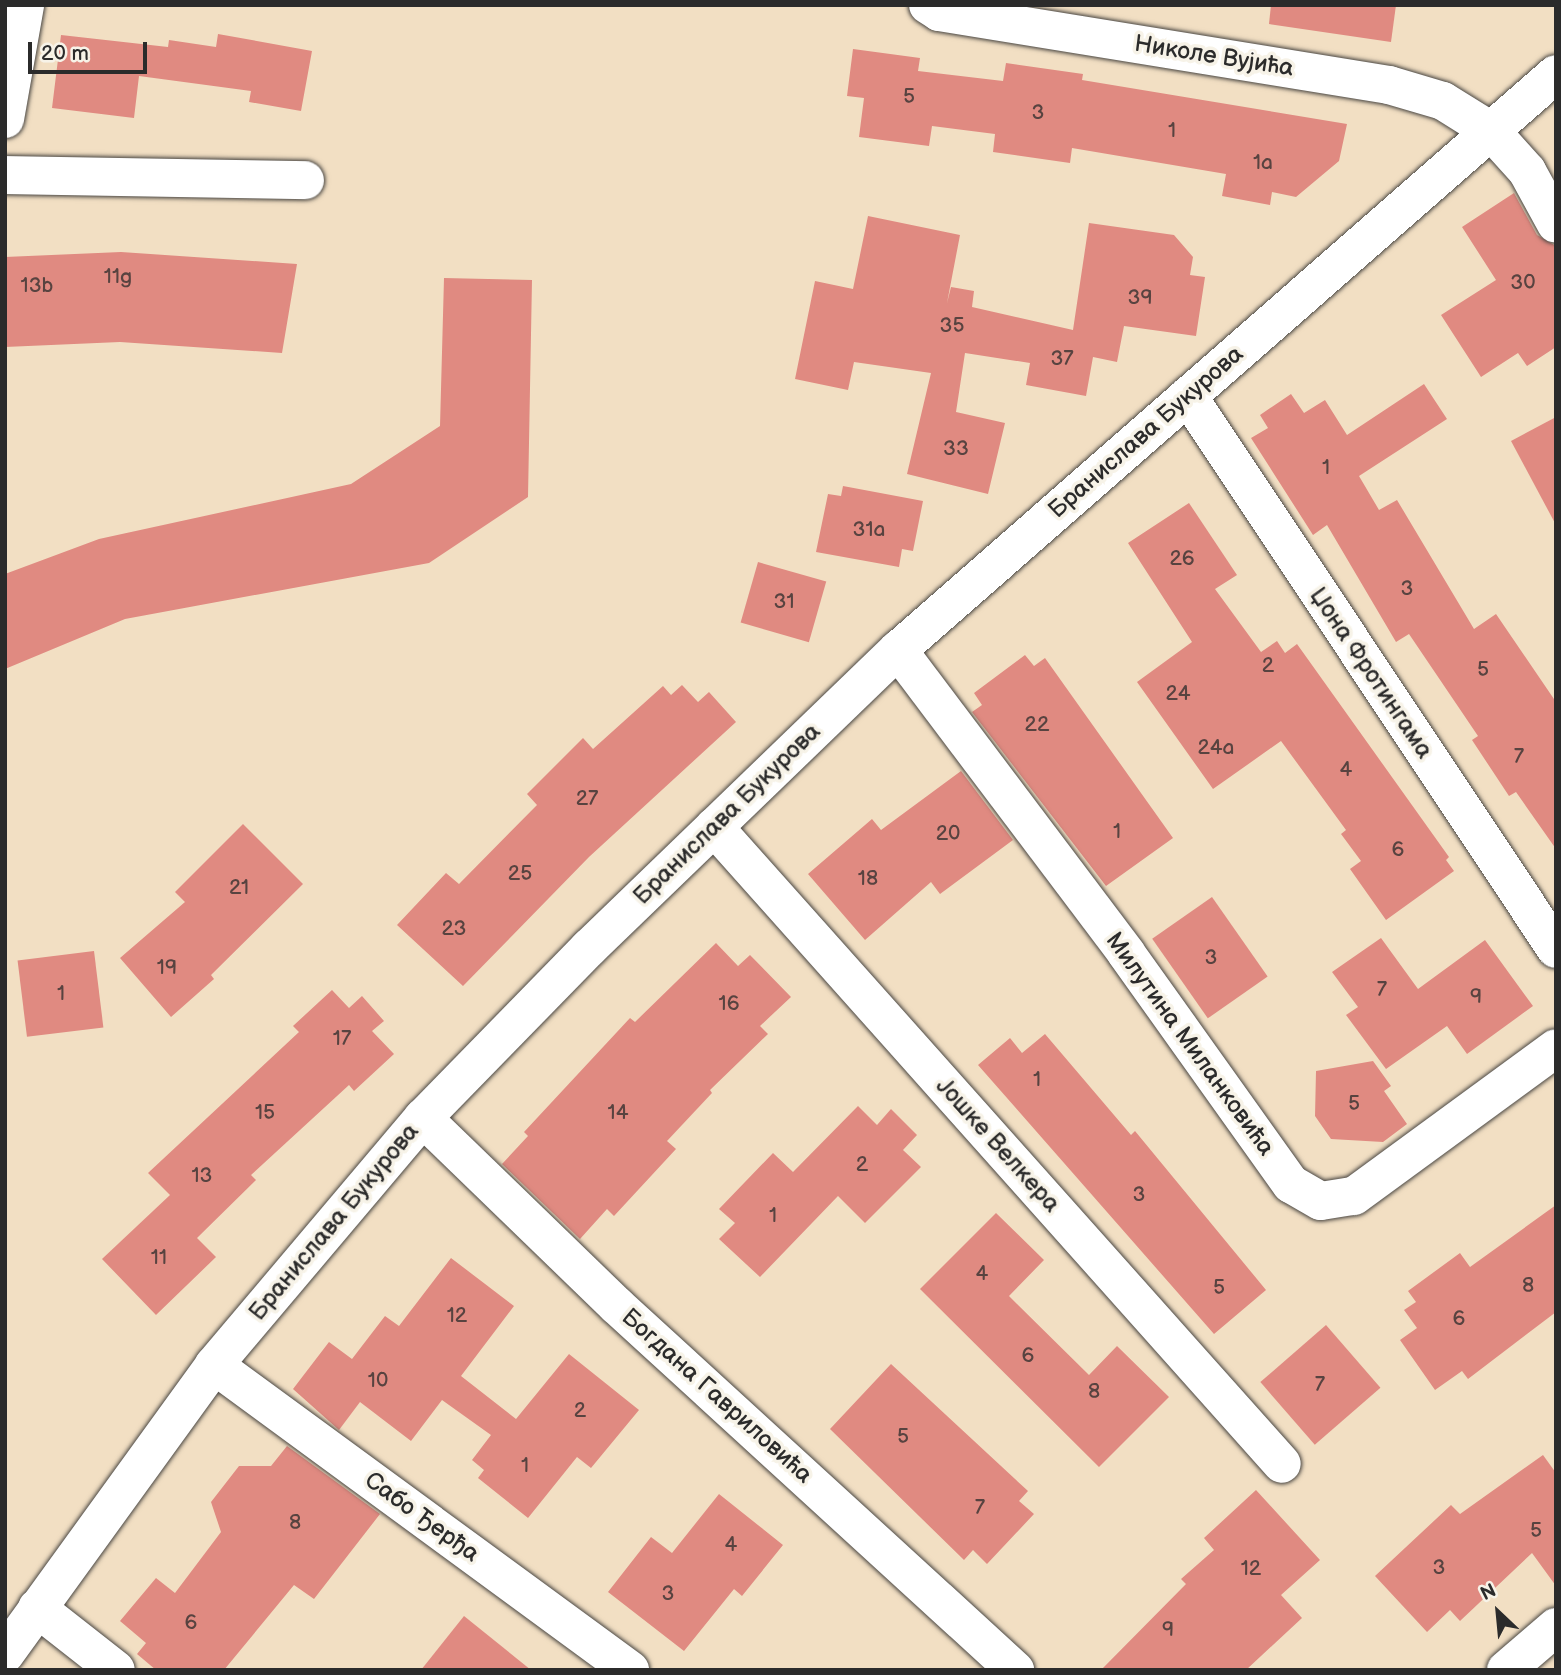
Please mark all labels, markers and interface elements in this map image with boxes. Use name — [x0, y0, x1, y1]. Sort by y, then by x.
scale bar — [32, 28, 150, 72]
street label: Николе Вујића — [1132, 29, 1296, 83]
text: 20 m — [41, 41, 89, 66]
house number: 5 — [903, 84, 915, 110]
house number: 3 — [1032, 100, 1044, 126]
house number: 1 — [1168, 118, 1176, 144]
house number: 1a — [1253, 150, 1273, 176]
house number: 11g — [104, 264, 132, 290]
house number: 30 — [1510, 270, 1536, 296]
house number: 13b — [21, 273, 53, 299]
house number: 39 — [1127, 285, 1153, 311]
house number: 35 — [940, 313, 964, 339]
street label: Бранислава Букурова — [1043, 340, 1249, 524]
house number: 37 — [1050, 346, 1074, 372]
house number: 33 — [943, 436, 969, 462]
house number: 1 — [1322, 455, 1330, 481]
house number: 31a — [853, 517, 885, 543]
house number: 26 — [1169, 546, 1195, 572]
house number: 3 — [1401, 576, 1413, 602]
street label: Џона Фротингама — [1303, 582, 1439, 764]
house number: 31 — [773, 589, 795, 615]
house number: 2 — [1262, 653, 1274, 679]
house number: 5 — [1477, 657, 1489, 683]
house number: 24 — [1166, 681, 1190, 707]
house number: 22 — [1025, 712, 1049, 738]
street label: Бранислава Букурова — [628, 717, 826, 911]
house number: 24a — [1198, 735, 1234, 761]
house number: 7 — [1514, 744, 1524, 770]
house number: 4 — [1340, 757, 1352, 783]
house number: 27 — [576, 786, 598, 812]
house number: 1 — [1113, 819, 1121, 845]
house number: 20 — [936, 821, 960, 847]
house number: 6 — [1392, 837, 1404, 863]
house number: 25 — [508, 861, 532, 887]
house number: 18 — [858, 866, 878, 892]
house number: 21 — [229, 875, 249, 901]
house number: 23 — [442, 916, 466, 942]
street label: Милутина Миланковића — [1099, 927, 1281, 1161]
house number: 3 — [1205, 945, 1217, 971]
house number: 19 — [157, 955, 177, 981]
house number: 7 — [1377, 977, 1387, 1003]
house number: 1 — [57, 981, 65, 1007]
house number: 9 — [1470, 984, 1482, 1010]
house number: 16 — [719, 991, 739, 1017]
house number: 17 — [333, 1026, 351, 1052]
house number: 1 — [1033, 1067, 1041, 1093]
street label: Јошке Велкера — [930, 1072, 1066, 1218]
house number: 5 — [1348, 1091, 1360, 1117]
house number: 15 — [255, 1100, 275, 1126]
house number: 14 — [608, 1100, 628, 1126]
street label: Бранислава Букурова — [243, 1118, 425, 1326]
house number: 2 — [856, 1152, 868, 1178]
house number: 13 — [191, 1163, 213, 1189]
house number: 3 — [1133, 1182, 1145, 1208]
house number: 1 — [769, 1203, 777, 1229]
house number: 11 — [151, 1245, 167, 1271]
house number: 4 — [976, 1261, 988, 1287]
house number: 8 — [1522, 1273, 1534, 1299]
house number: 5 — [1213, 1275, 1225, 1301]
house number: 12 — [447, 1303, 467, 1329]
street label: Богдана Гавриловића — [616, 1303, 818, 1489]
house number: 6 — [1453, 1306, 1465, 1332]
house number: 6 — [1022, 1343, 1034, 1369]
house number: 10 — [368, 1368, 388, 1394]
house number: 7 — [1315, 1372, 1325, 1398]
house number: 8 — [1088, 1379, 1100, 1405]
house number: 2 — [574, 1398, 586, 1424]
house number: 5 — [897, 1424, 909, 1450]
house number: 1 — [521, 1453, 529, 1479]
street label: Сабо Ђерђа — [359, 1466, 485, 1568]
house number: 7 — [975, 1495, 985, 1521]
house number: 8 — [289, 1510, 301, 1536]
house number: 5 — [1530, 1518, 1542, 1544]
house number: 4 — [725, 1532, 737, 1558]
house number: 3 — [1433, 1555, 1445, 1581]
house number: 12 — [1241, 1556, 1261, 1582]
north arrow — [1463, 1577, 1533, 1647]
text: N — [1477, 1579, 1500, 1606]
house number: 3 — [662, 1581, 674, 1607]
house number: 6 — [185, 1610, 197, 1636]
house number: 9 — [1162, 1617, 1174, 1643]

